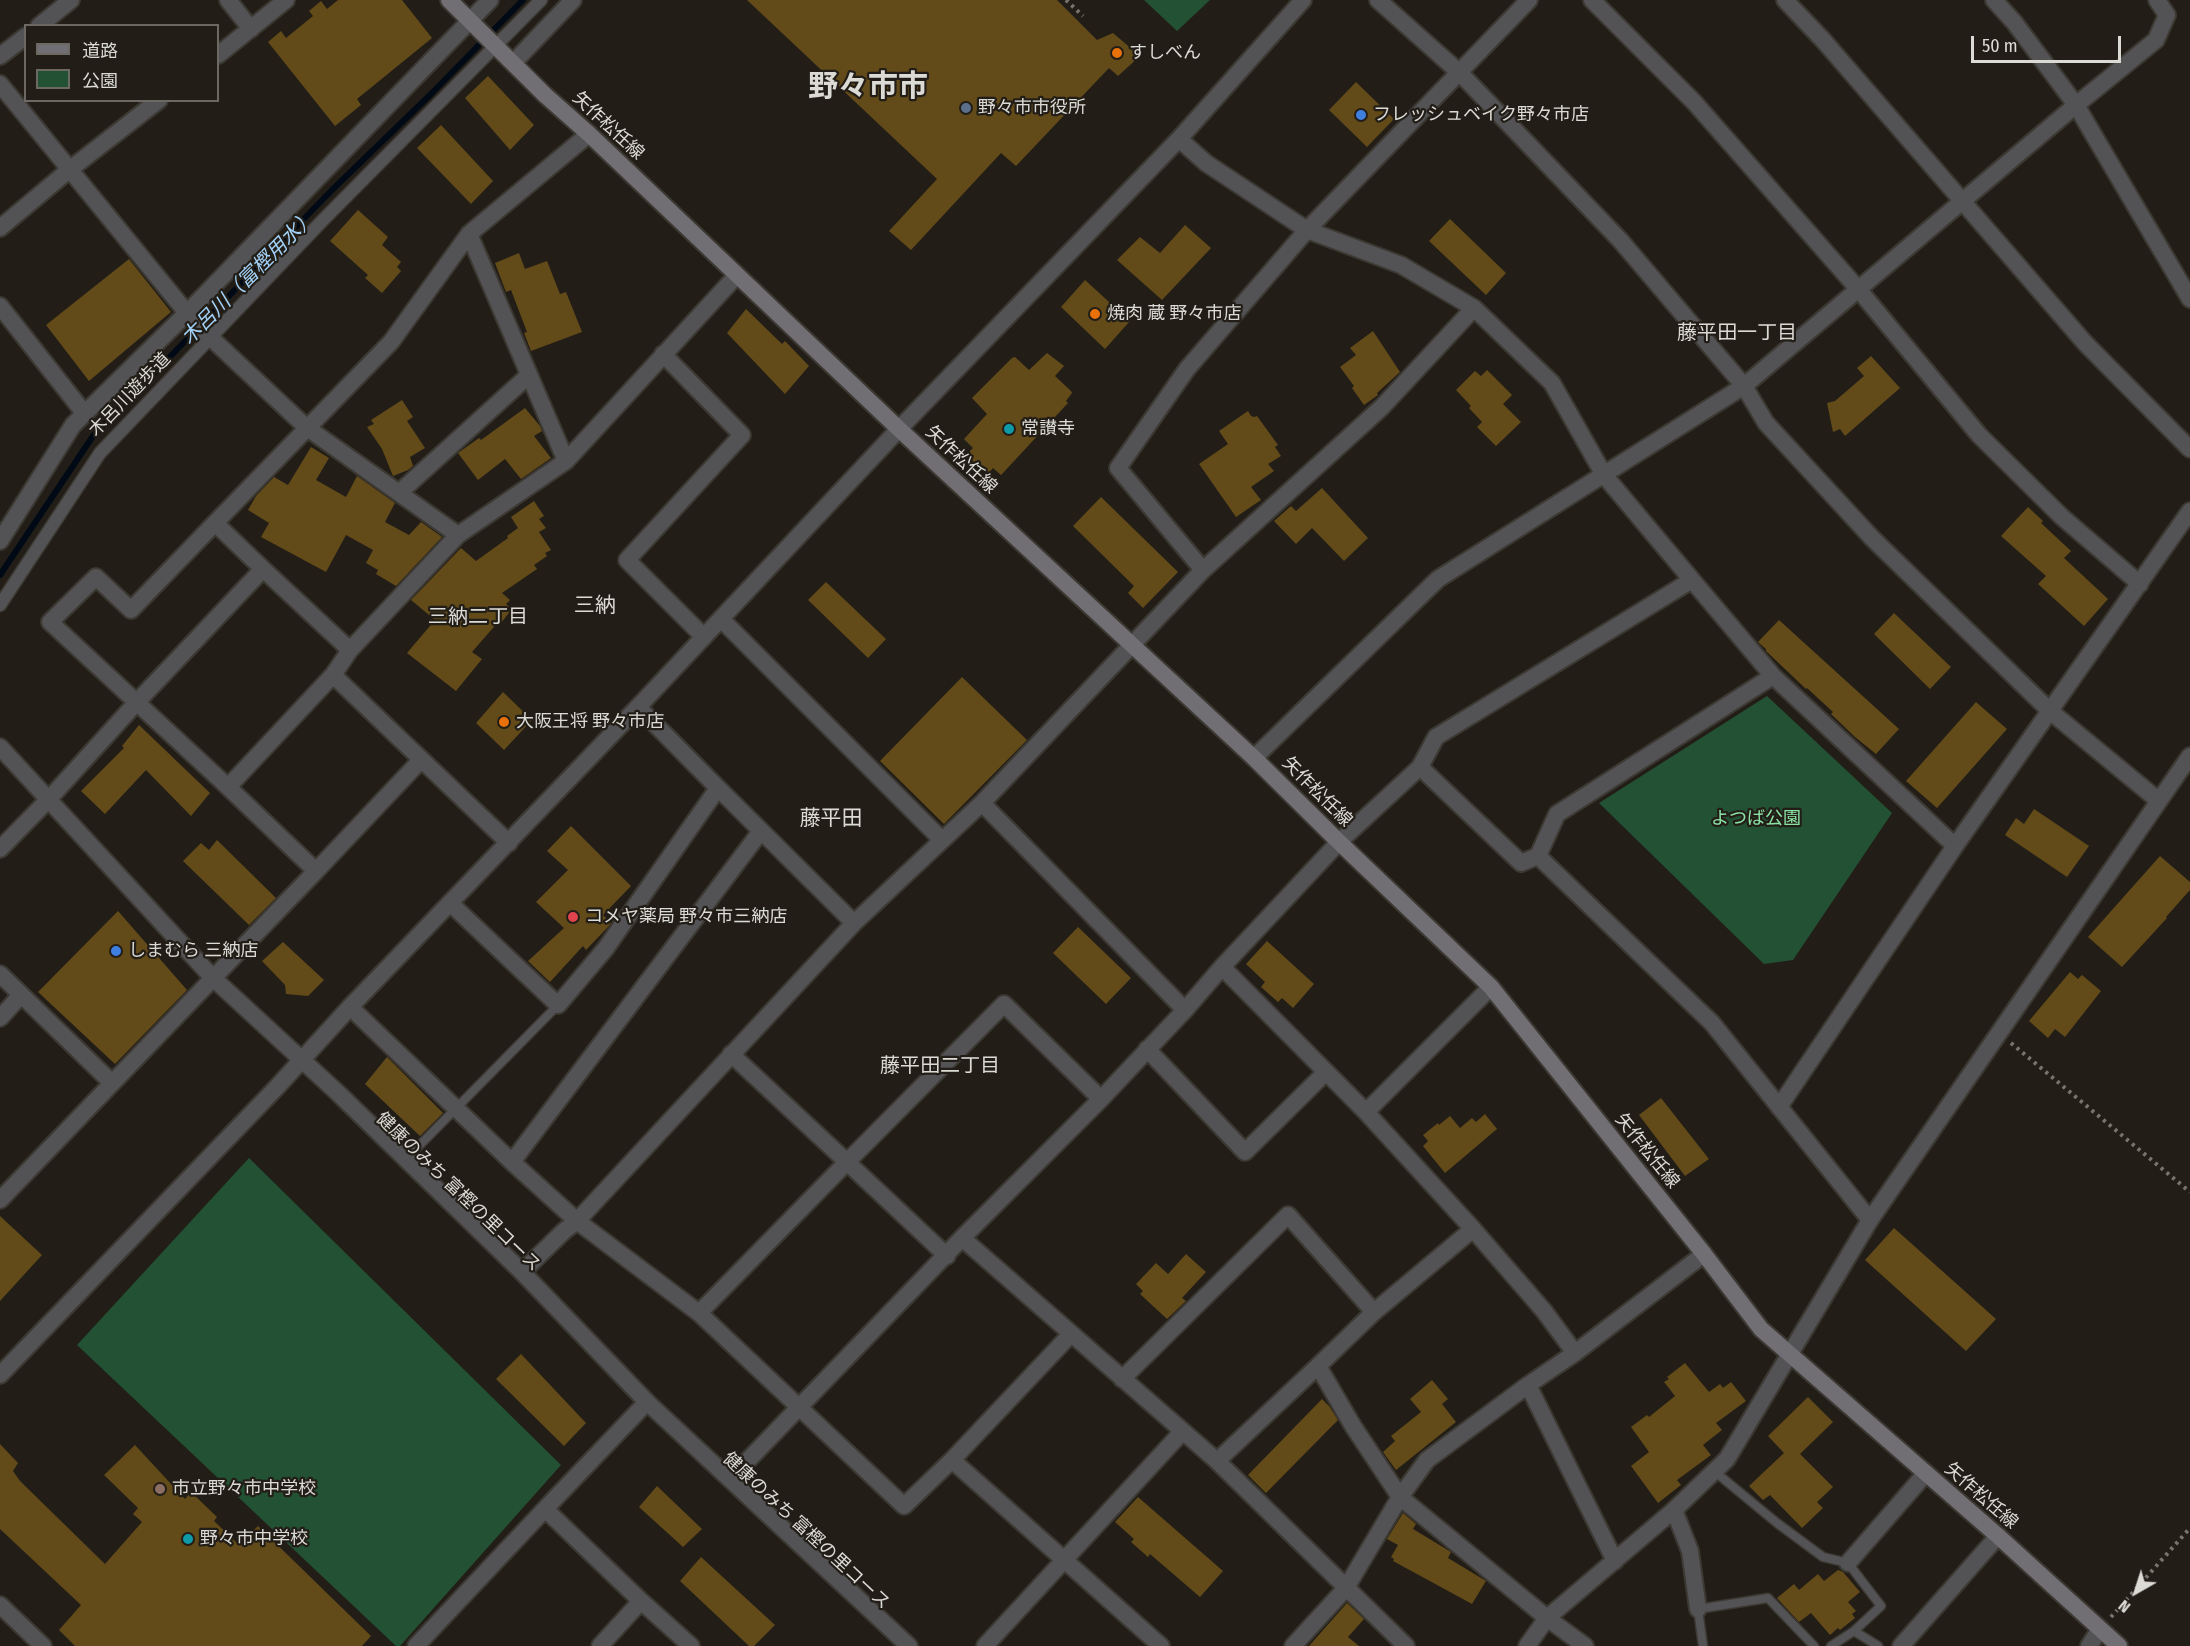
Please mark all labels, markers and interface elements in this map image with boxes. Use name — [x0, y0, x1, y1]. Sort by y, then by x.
legend — [24, 24, 219, 102]
scale bar — [1974, 24, 2124, 62]
text: 50 m — [1982, 35, 2018, 57]
text: 道路 — [82, 40, 118, 62]
place label: すしべん — [1129, 42, 1201, 64]
marker: すしべん — [1110, 46, 1124, 60]
text: 公園 — [82, 70, 118, 92]
district label: 野々市市 — [808, 70, 928, 106]
street label: 矢作松任線 — [568, 87, 648, 165]
place label: 野々市市役所 — [978, 97, 1086, 119]
marker: 野々市市役所 — [959, 101, 973, 115]
place label: フレッシュベイク野々市店 — [1373, 104, 1589, 126]
marker: フレッシュベイク野々市店 — [1354, 108, 1368, 122]
water label: 木呂川（富樫用水） — [177, 206, 321, 350]
place label: 焼肉 蔵 野々市店 — [1107, 303, 1241, 325]
marker: 焼肉 蔵 野々市店 — [1088, 307, 1102, 321]
district label: 藤平田一丁目 — [1677, 321, 1797, 345]
street label: 木呂川遊歩道 — [85, 349, 175, 441]
place label: 常讃寺 — [1021, 418, 1075, 440]
street label: 矢作松任線 — [921, 421, 1001, 499]
marker: 常讃寺 — [1002, 422, 1016, 436]
district label: 三納 — [574, 593, 616, 619]
district label: 三納二丁目 — [428, 605, 528, 629]
place label: 大阪王将 野々市店 — [516, 711, 664, 733]
marker: 大阪王将 野々市店 — [497, 715, 511, 729]
street label: 矢作松任線 — [1278, 753, 1356, 831]
district label: 藤平田 — [800, 806, 862, 832]
park label: よつば公園 — [1711, 808, 1801, 830]
place label: コメヤ薬局 野々市三納店 — [585, 906, 787, 928]
marker: コメヤ薬局 野々市三納店 — [566, 910, 580, 924]
place label: しまむら 三納店 — [128, 940, 258, 962]
marker: しまむら 三納店 — [109, 944, 123, 958]
district label: 藤平田二丁目 — [880, 1054, 1000, 1078]
street label: 健康のみち 富樫の里コース — [371, 1108, 545, 1276]
street label: 矢作松任線 — [1610, 1109, 1684, 1193]
street label: 健康のみち 富樫の里コース — [718, 1448, 894, 1614]
street label: 矢作松任線 — [1940, 1458, 2022, 1534]
place label: 市立野々市中学校 — [172, 1478, 316, 1500]
marker: 市立野々市中学校 — [153, 1482, 167, 1496]
place label: 野々市中学校 — [200, 1528, 308, 1550]
marker: 野々市中学校 — [181, 1532, 195, 1546]
north arrow — [2106, 1562, 2166, 1622]
text: N — [2115, 1596, 2134, 1617]

